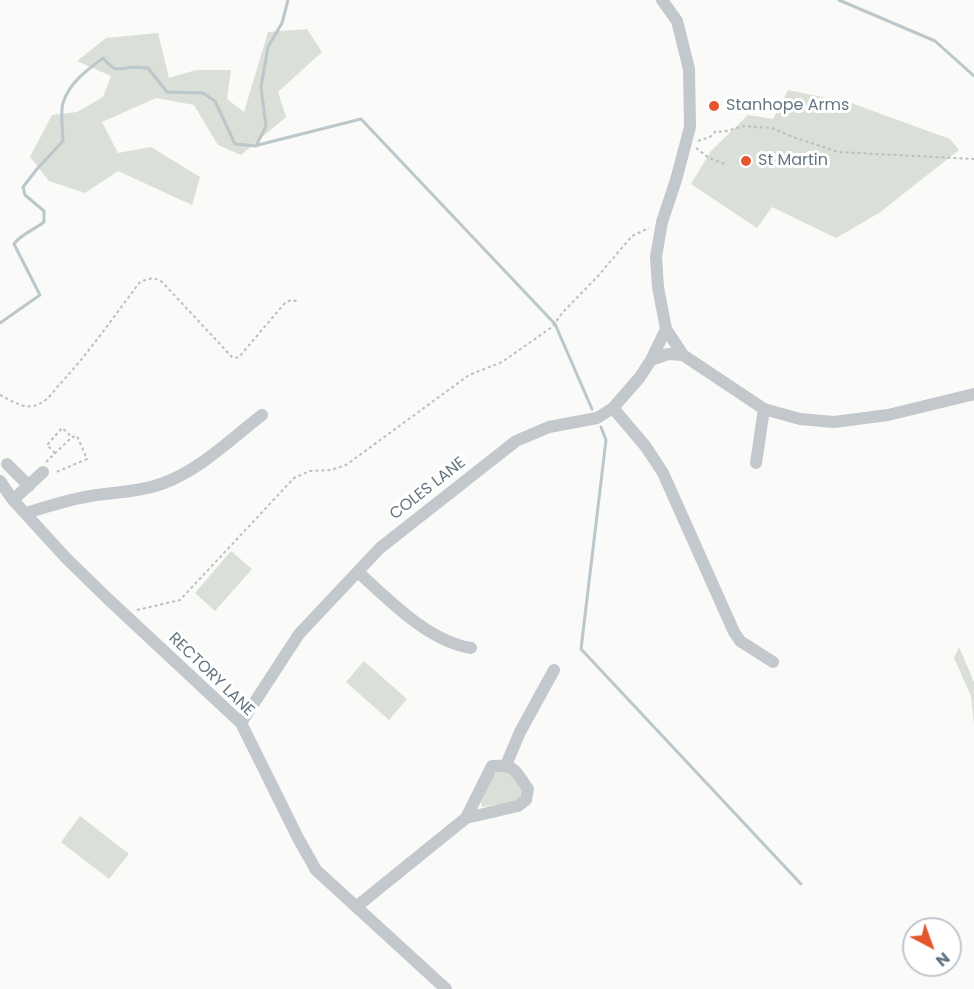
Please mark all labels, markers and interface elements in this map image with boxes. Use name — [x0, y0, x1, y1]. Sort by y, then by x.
place label: Stanhope Arms — [726, 96, 849, 116]
marker: Stanhope Arms — [707, 99, 721, 113]
place label: St Martin — [758, 151, 828, 171]
marker: St Martin — [739, 154, 753, 168]
street label: COLES LANE — [386, 453, 470, 525]
street label: RECTORY LANE — [164, 629, 258, 721]
north arrow — [902, 917, 962, 977]
text: N — [931, 947, 955, 972]

